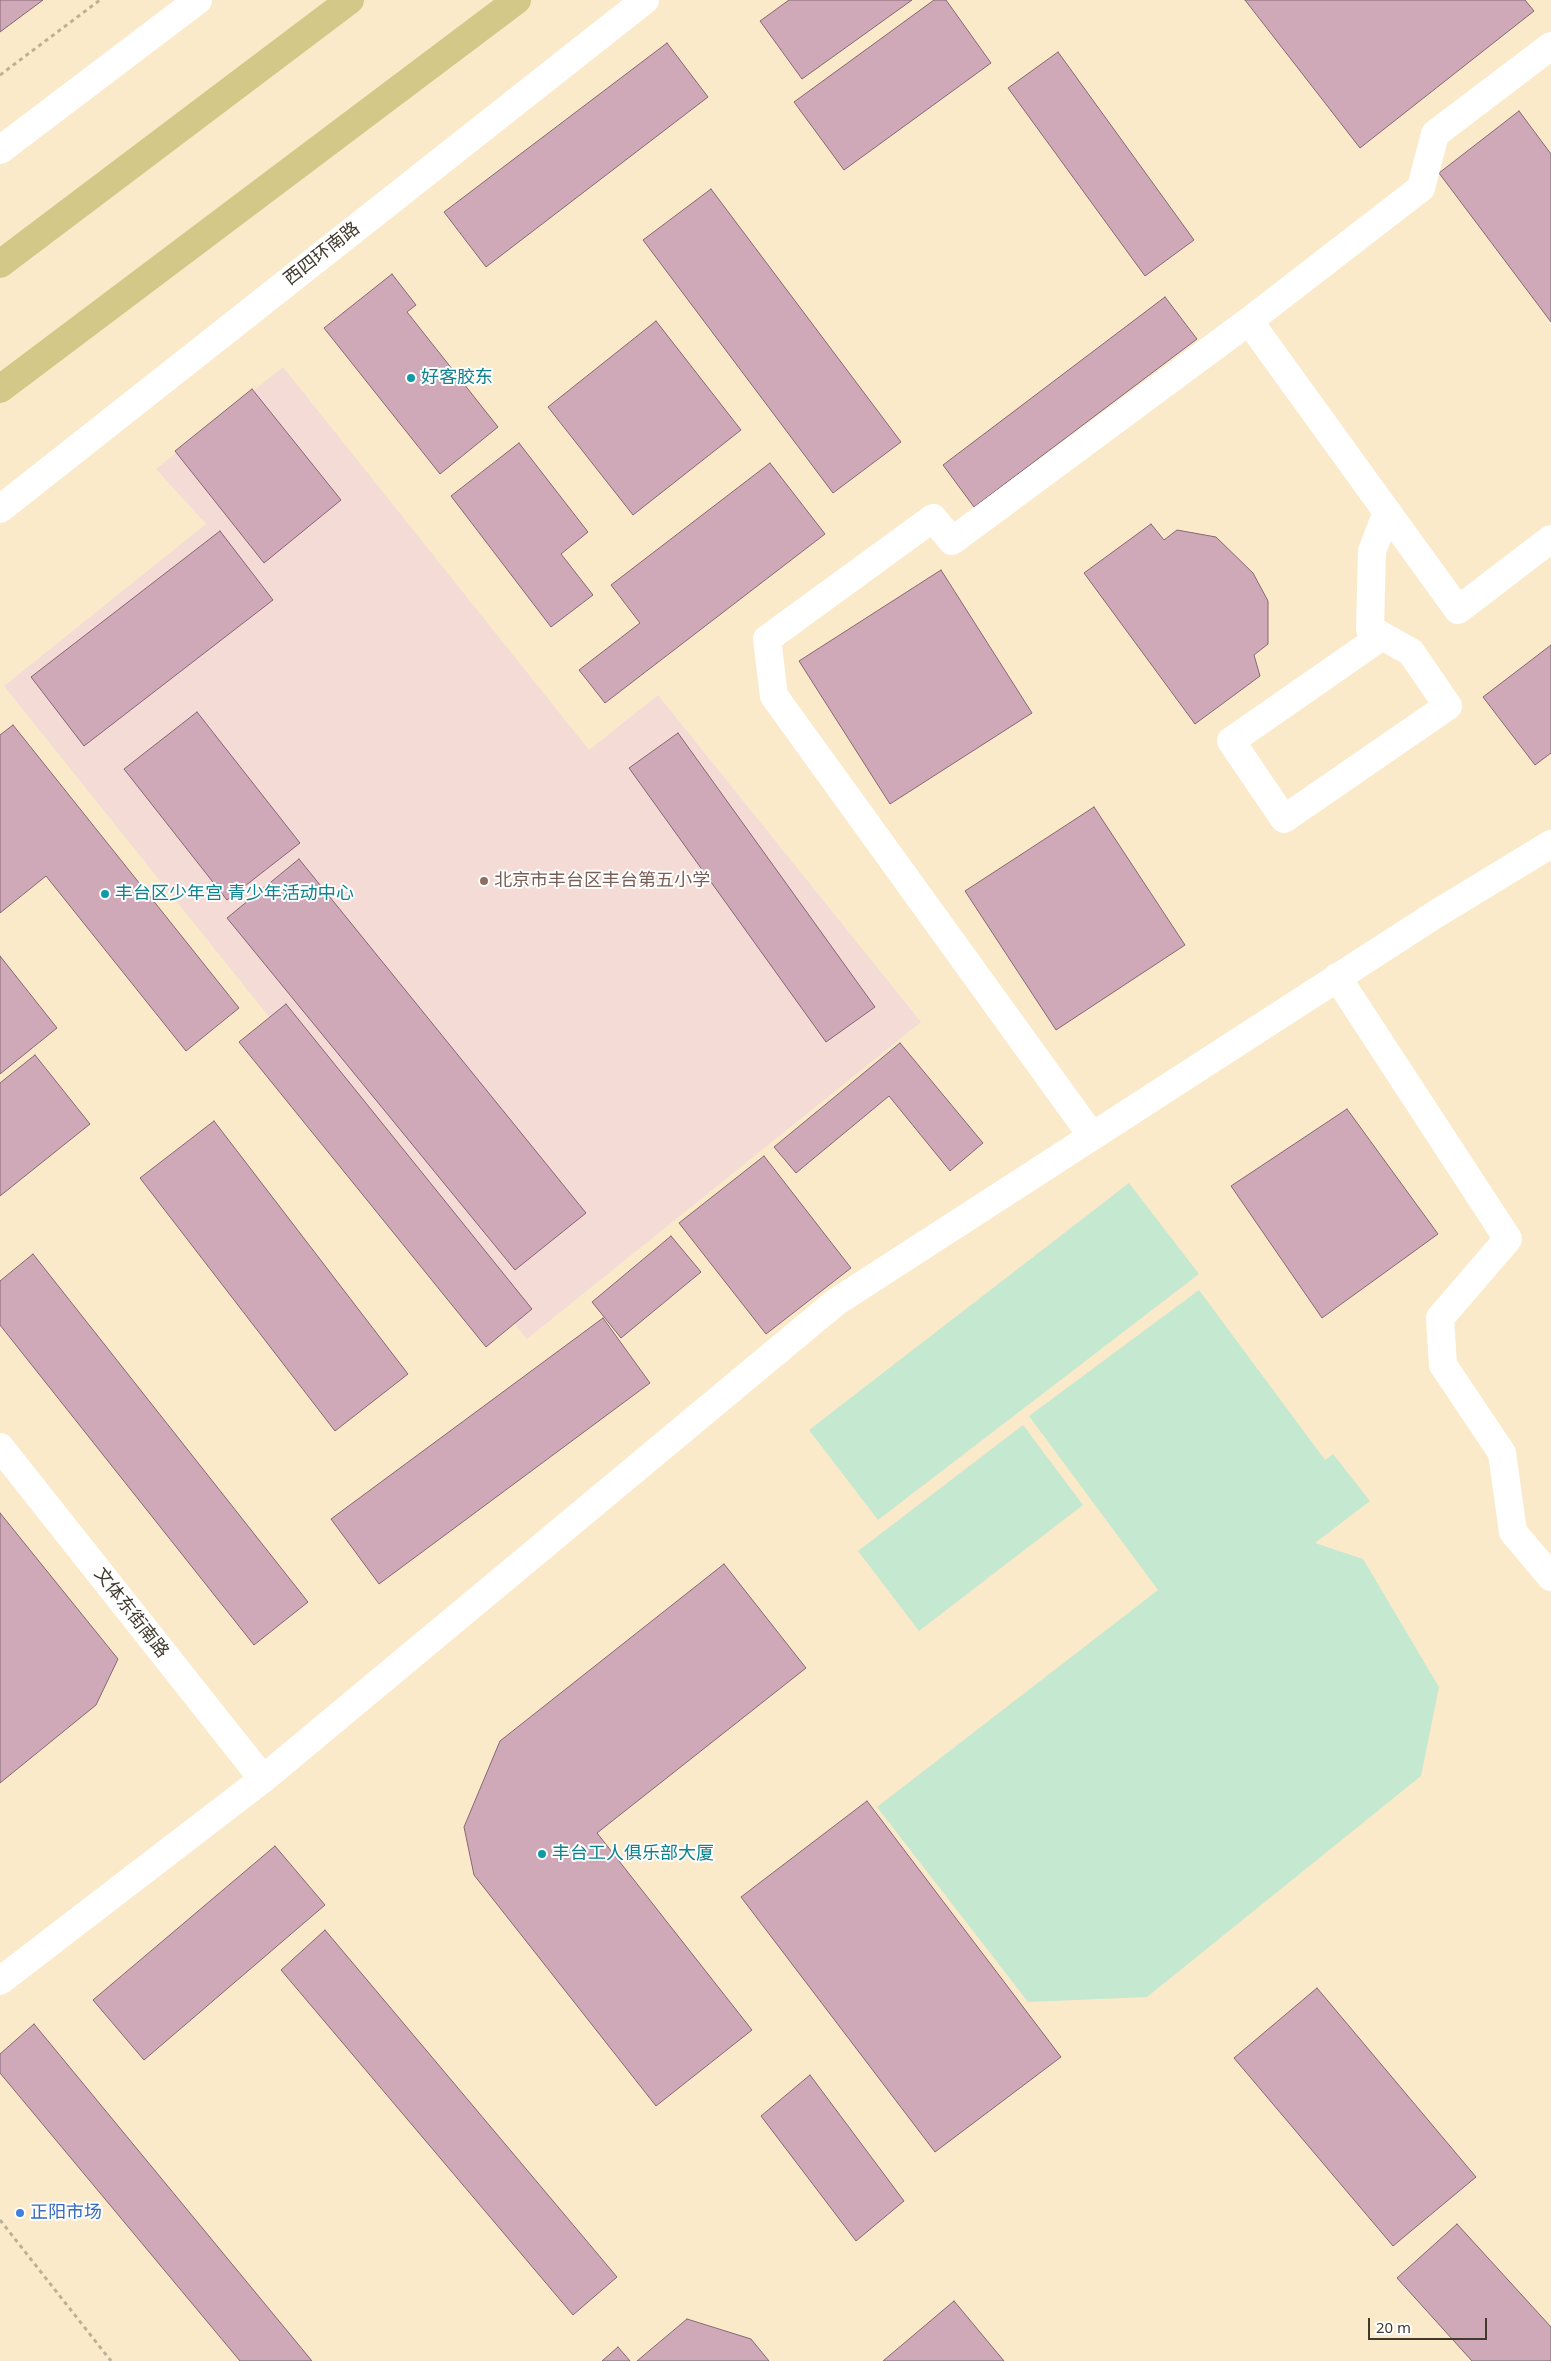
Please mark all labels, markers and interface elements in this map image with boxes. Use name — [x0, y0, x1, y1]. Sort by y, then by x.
street label: 西四环南路 — [280, 218, 364, 290]
place label: 好客胶东 — [421, 367, 493, 389]
marker: 好客胶东 — [405, 372, 417, 384]
place label: 北京市丰台区丰台第五小学 — [494, 870, 710, 892]
marker: 北京市丰台区丰台第五小学 — [478, 875, 490, 887]
place label: 丰台区少年宫 青少年活动中心 — [115, 883, 354, 905]
marker: 丰台区少年宫 青少年活动中心 — [99, 888, 111, 900]
street label: 文体东街南路 — [89, 1564, 173, 1662]
place label: 丰台工人俱乐部大厦 — [552, 1843, 714, 1865]
marker: 丰台工人俱乐部大厦 — [536, 1848, 548, 1860]
place label: 正阳市场 — [30, 2202, 102, 2224]
marker: 正阳市场 — [14, 2207, 26, 2219]
scale bar — [1371, 2308, 1490, 2340]
text: 20 m — [1376, 2317, 1411, 2337]

